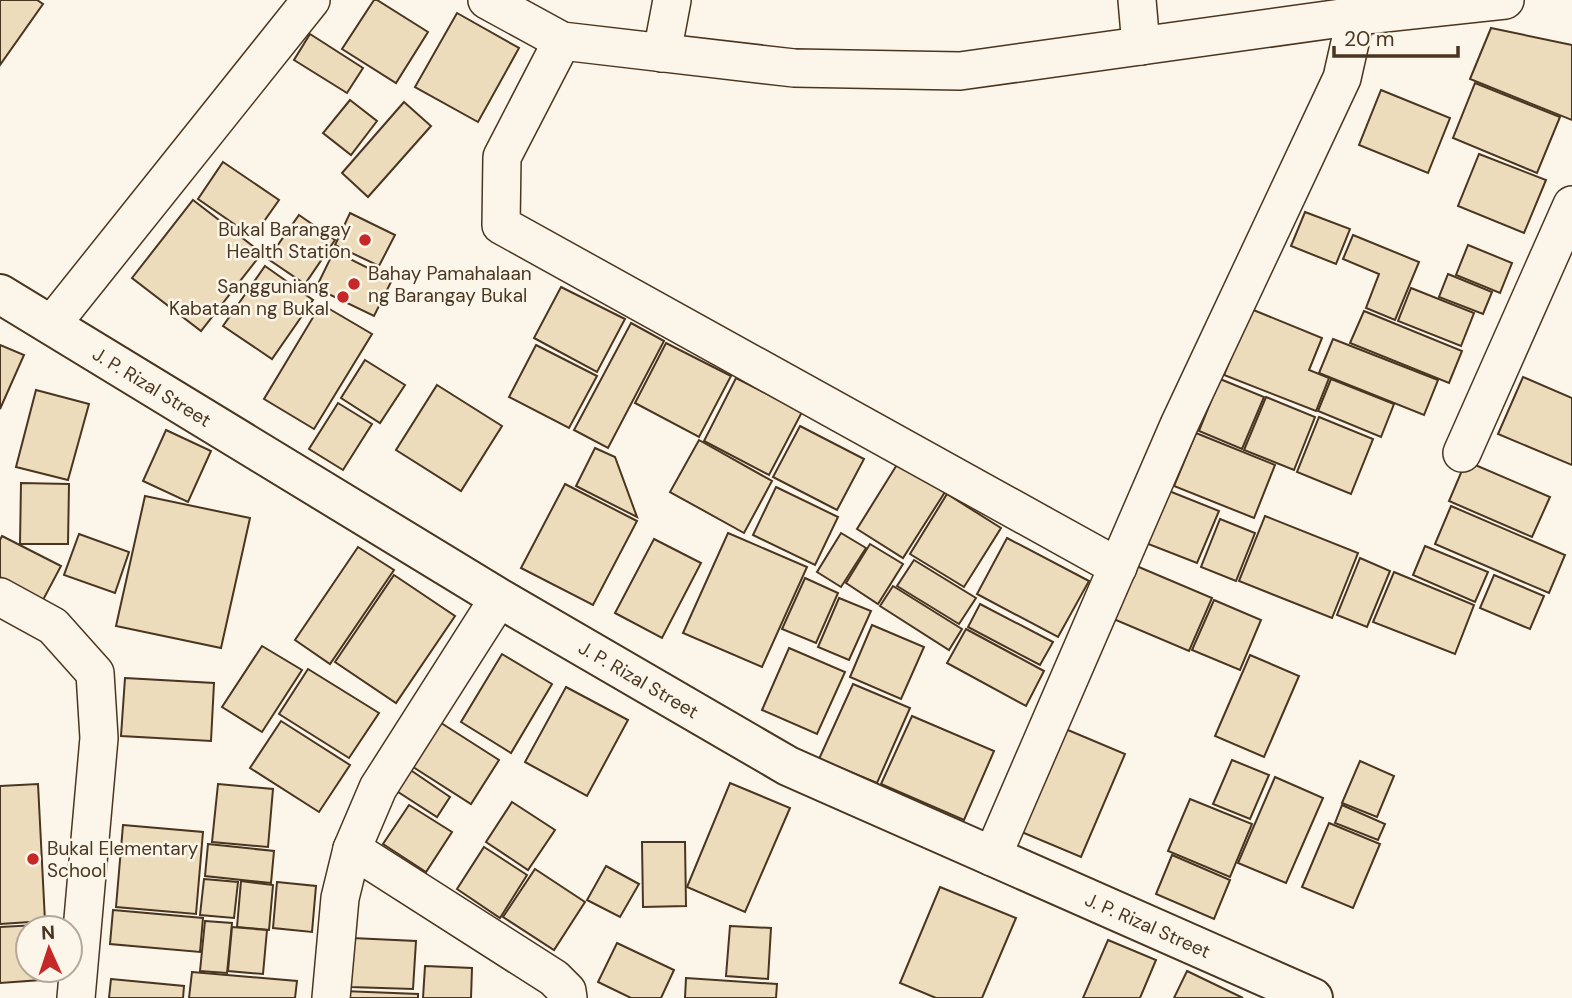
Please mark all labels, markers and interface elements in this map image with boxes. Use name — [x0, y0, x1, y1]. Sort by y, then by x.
scale bar — [1334, 14, 1458, 58]
text: 20 m — [1344, 25, 1395, 53]
place label: Bukal Barangay Health Station — [218, 217, 351, 264]
marker: Bukal Barangay Health Station — [357, 232, 373, 248]
place label: Bahay Pamahalaan ng Barangay Bukal — [368, 261, 532, 308]
place label: Sangguniang Kabataan ng Bukal — [169, 274, 329, 321]
marker: Bahay Pamahalaan ng Barangay Bukal — [346, 276, 362, 292]
marker: Sangguniang Kabataan ng Bukal — [335, 289, 351, 305]
street label: J. P. Rizal Street — [88, 341, 216, 433]
street label: J. P. Rizal Street — [574, 635, 703, 724]
place label: Bukal Elementary School — [47, 836, 199, 883]
marker: Bukal Elementary School — [25, 851, 41, 867]
street label: J. P. Rizal Street — [1081, 887, 1214, 964]
north arrow — [14, 914, 84, 984]
text: N — [41, 920, 56, 945]

